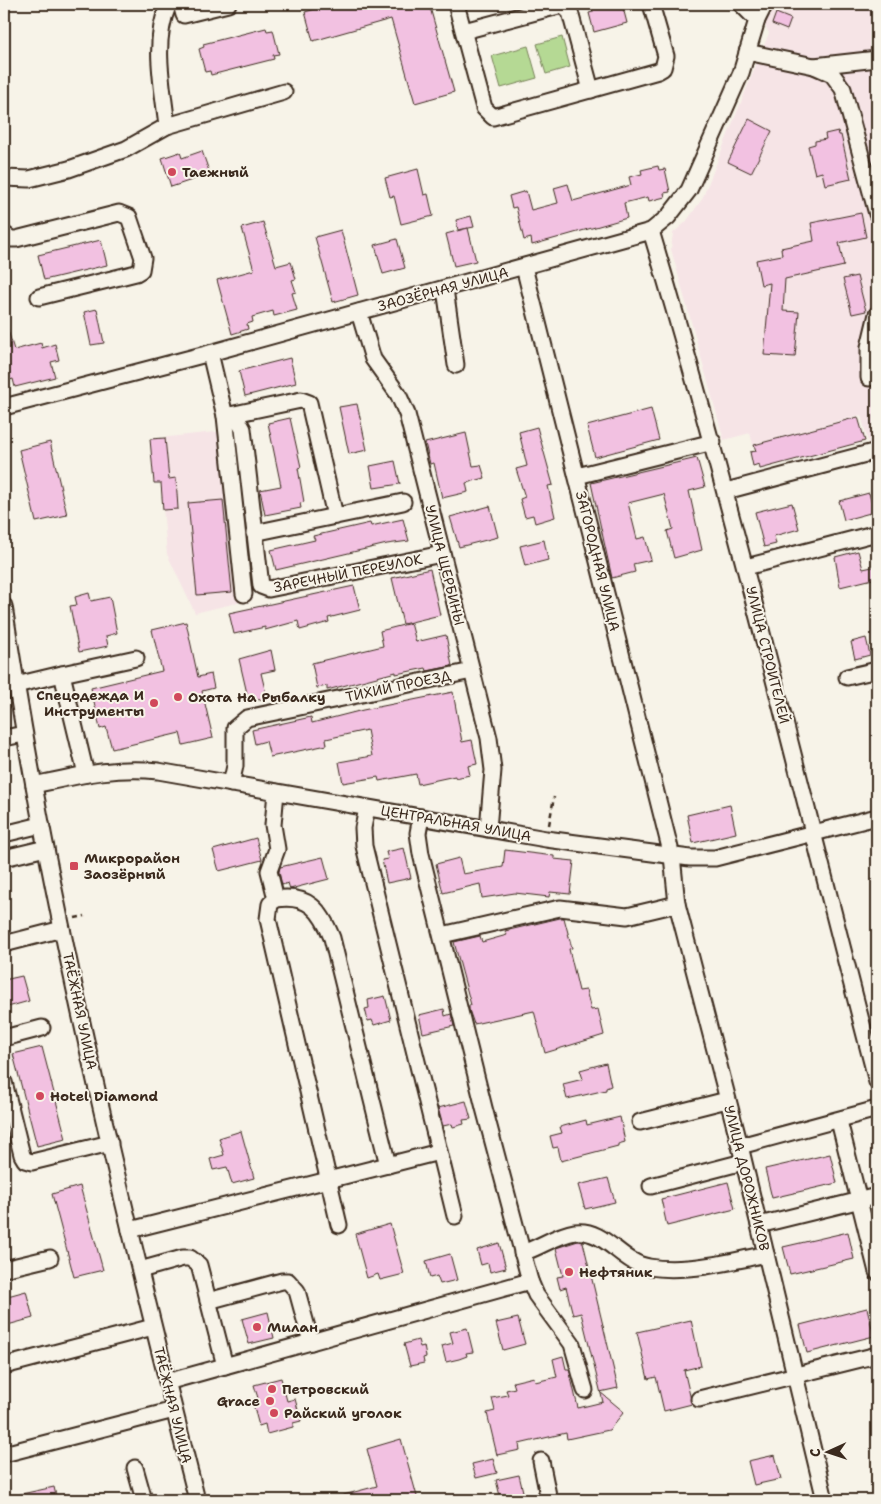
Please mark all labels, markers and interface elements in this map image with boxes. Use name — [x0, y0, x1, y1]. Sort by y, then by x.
place label: Таежный — [182, 163, 249, 181]
marker: Таежный — [166, 166, 178, 178]
street label: ЗАОЗЁРНАЯ УЛИЦА — [376, 263, 510, 315]
street label: ЗАГОРОДНАЯ УЛИЦА — [572, 489, 624, 633]
street label: УЛИЦА ЩЕРБИНЫ — [421, 503, 469, 627]
street label: ЗАРЕЧНЫЙ ПЕРЕУЛОК — [272, 550, 424, 596]
street label: УЛИЦА СТРОИТЕЛЕЙ — [742, 584, 794, 726]
street label: ТИХИЙ ПРОЕЗД — [344, 666, 453, 706]
place label: Спецодежда И Инструменты — [36, 686, 144, 720]
place label: Охота На Рыбалку — [188, 688, 326, 706]
marker: Охота На Рыбалку — [172, 691, 184, 703]
marker: Спецодежда И Инструменты — [148, 697, 160, 709]
street label: ЦЕНТРАЛЬНАЯ УЛИЦА — [379, 801, 533, 845]
place label: Микрорайон Заозёрный — [84, 849, 180, 883]
marker: Микрорайон Заозёрный — [68, 860, 80, 872]
street label: ТАЁЖНАЯ УЛИЦА — [59, 951, 101, 1071]
place label: Hotel Diamond — [50, 1087, 159, 1105]
marker: Hotel Diamond — [34, 1090, 46, 1102]
street label: УЛИЦА ДОРОЖНИКОВ — [720, 1103, 774, 1253]
place label: Нефтяник — [579, 1263, 653, 1281]
marker: Нефтяник — [563, 1266, 575, 1278]
place label: Милан — [267, 1318, 318, 1336]
marker: Милан — [251, 1321, 263, 1333]
street label: ТАЁЖНАЯ УЛИЦА — [150, 1345, 196, 1465]
place label: Петровский — [282, 1380, 369, 1398]
marker: Петровский — [266, 1383, 278, 1395]
place label: Grace — [217, 1392, 260, 1410]
marker: Grace — [264, 1395, 276, 1407]
place label: Райский уголок — [284, 1404, 402, 1422]
marker: Райский уголок — [268, 1407, 280, 1419]
north arrow — [804, 1426, 854, 1476]
text: С — [806, 1448, 824, 1457]

